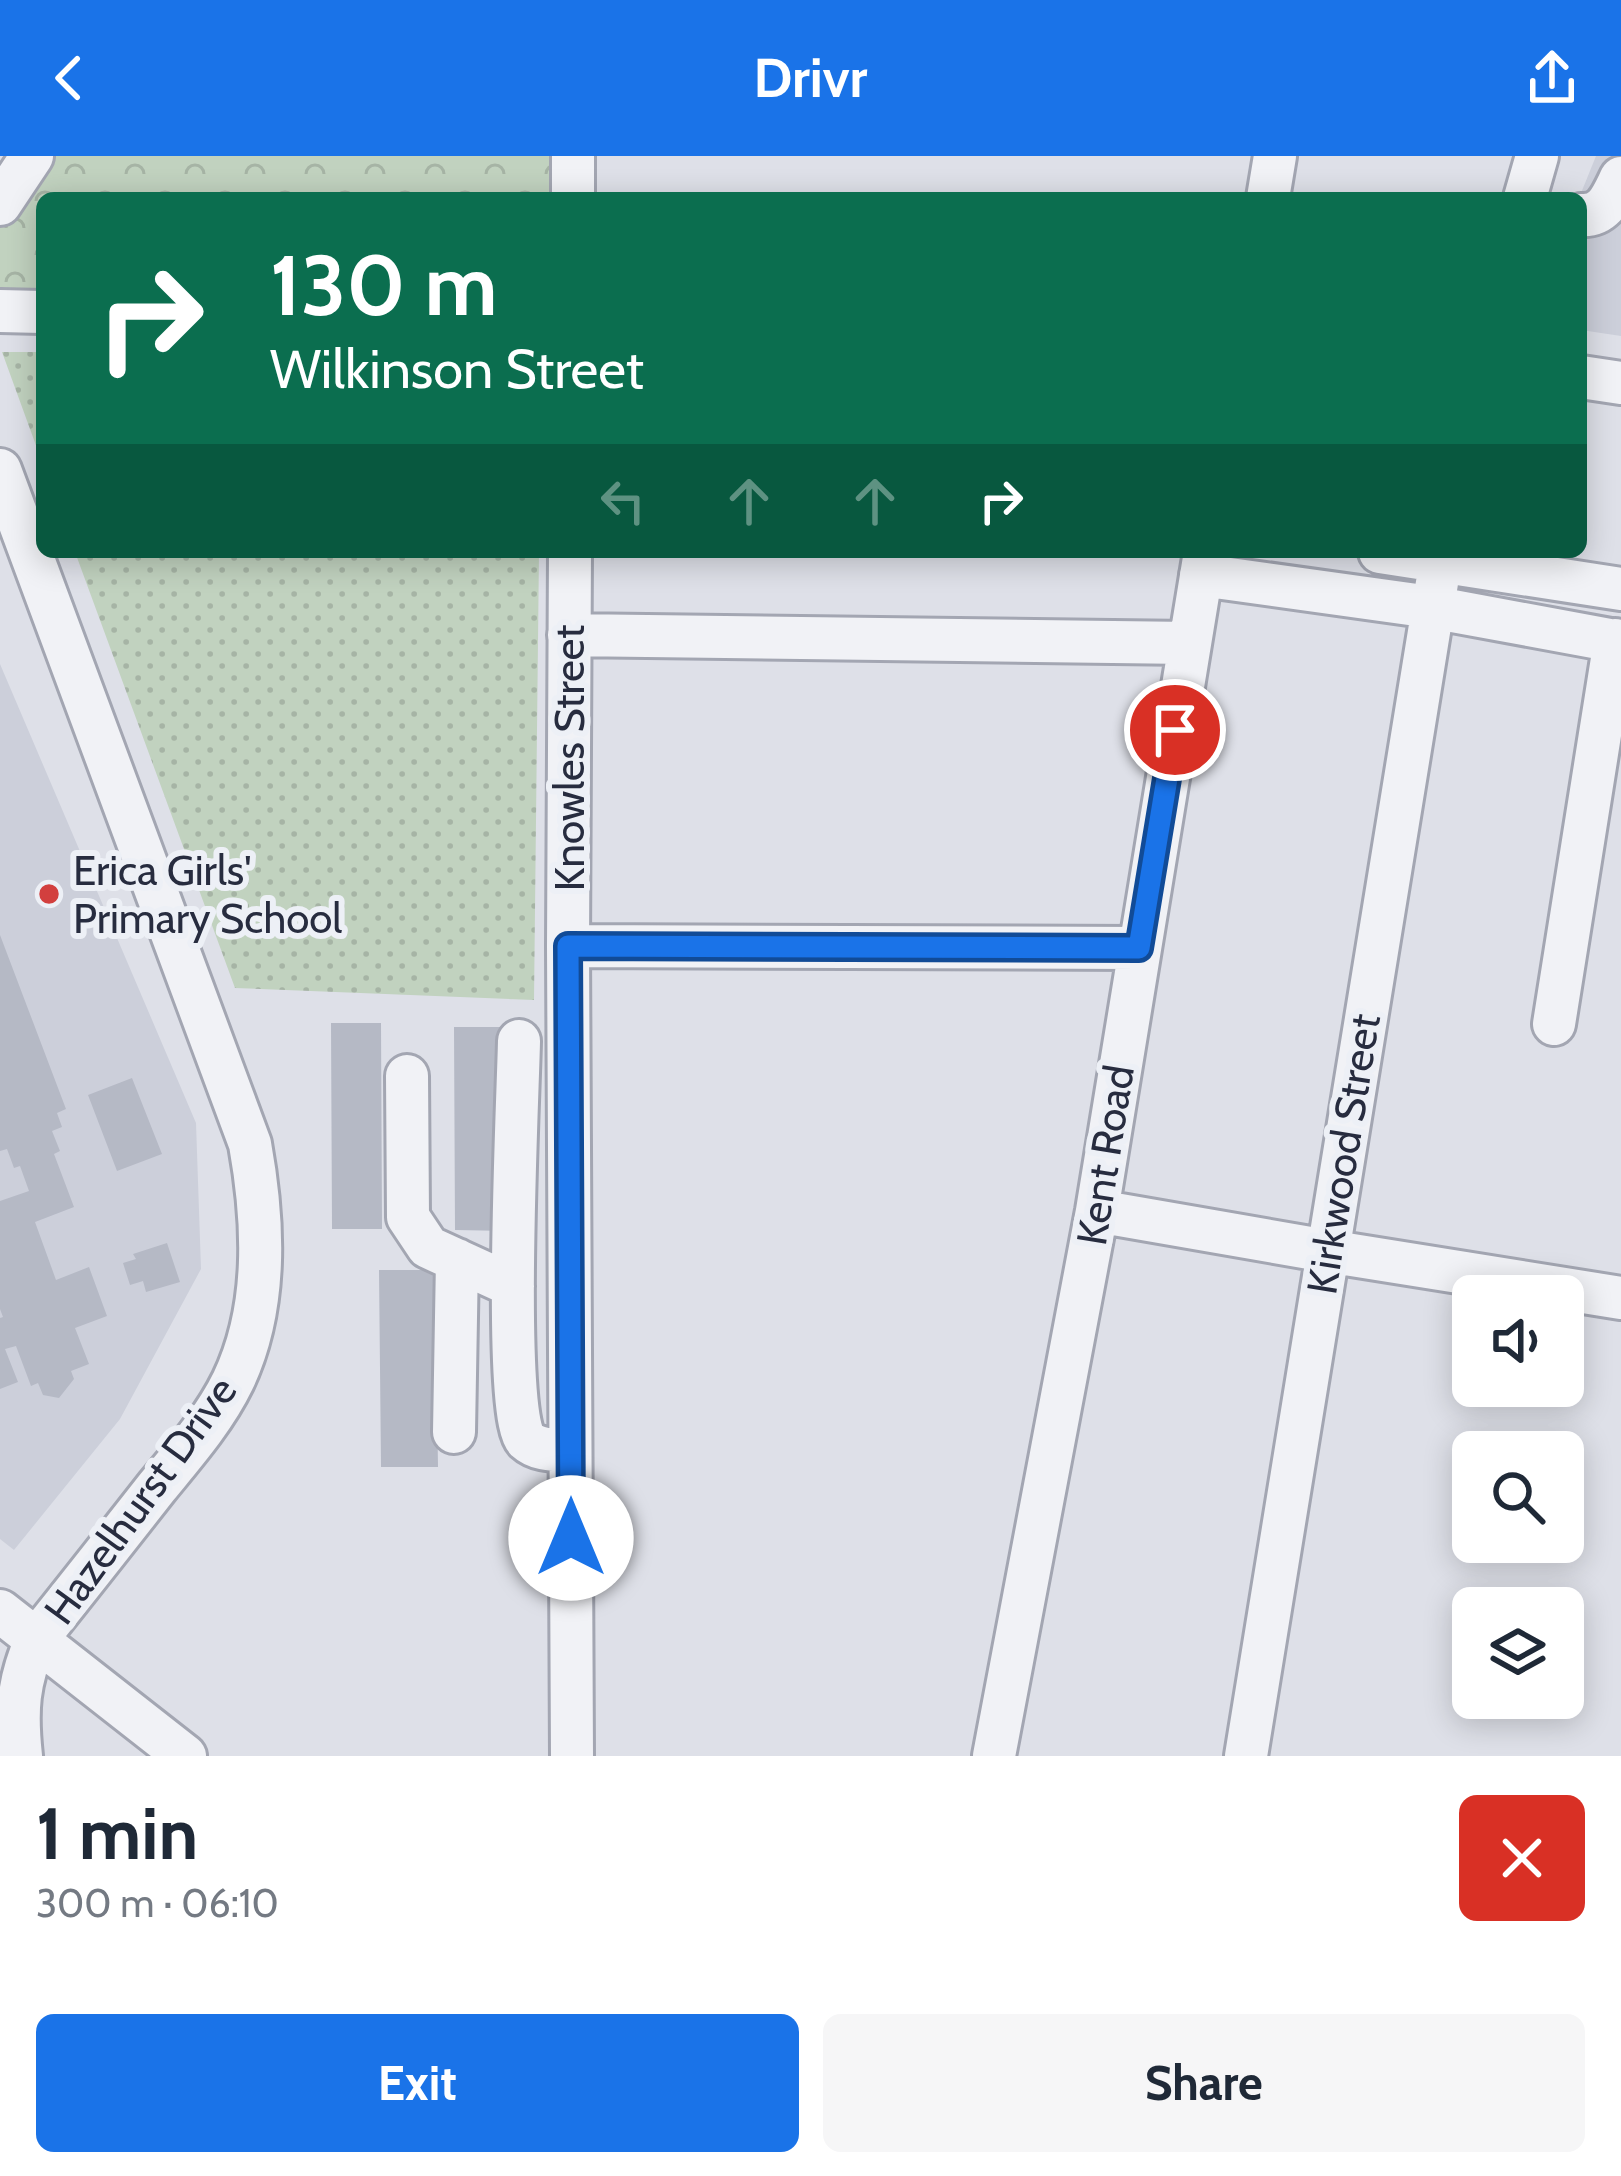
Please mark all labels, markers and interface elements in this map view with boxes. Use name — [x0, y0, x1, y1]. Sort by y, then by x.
icon: back — [36, 45, 102, 111]
text: Drivr — [754, 45, 867, 111]
icon: share — [1519, 45, 1585, 111]
text: 130 m — [270, 234, 497, 336]
icon: right — [72, 240, 228, 396]
text: Wilkinson Street — [270, 336, 644, 402]
icon: left — [590, 468, 656, 534]
icon: ahead — [716, 468, 782, 534]
icon: ahead — [842, 468, 908, 534]
icon: right — [968, 468, 1034, 534]
street label: Knowles Street — [543, 625, 595, 891]
pin — [1124, 679, 1226, 781]
icon: arrive — [1142, 697, 1208, 763]
place label: Erica Girls' Primary School — [73, 844, 342, 944]
marker: Erica Girls' Primary School — [36, 881, 62, 907]
street label: Kirkwood Street — [1295, 1010, 1391, 1298]
street label: Kent Road — [1065, 1061, 1145, 1249]
map controls — [1452, 1275, 1584, 1719]
button: sound — [1452, 1275, 1584, 1407]
street label: Hazelhurst Drive — [33, 1366, 247, 1634]
button: search — [1452, 1431, 1584, 1563]
position arrow — [508, 1475, 634, 1601]
button: layers — [1452, 1587, 1584, 1719]
text: 1 min — [36, 1790, 198, 1877]
button: close — [1459, 1795, 1585, 1921]
text: 300 m · 06:10 — [36, 1879, 279, 1927]
button: Exit — [36, 2014, 799, 2152]
button: Share — [823, 2014, 1585, 2152]

